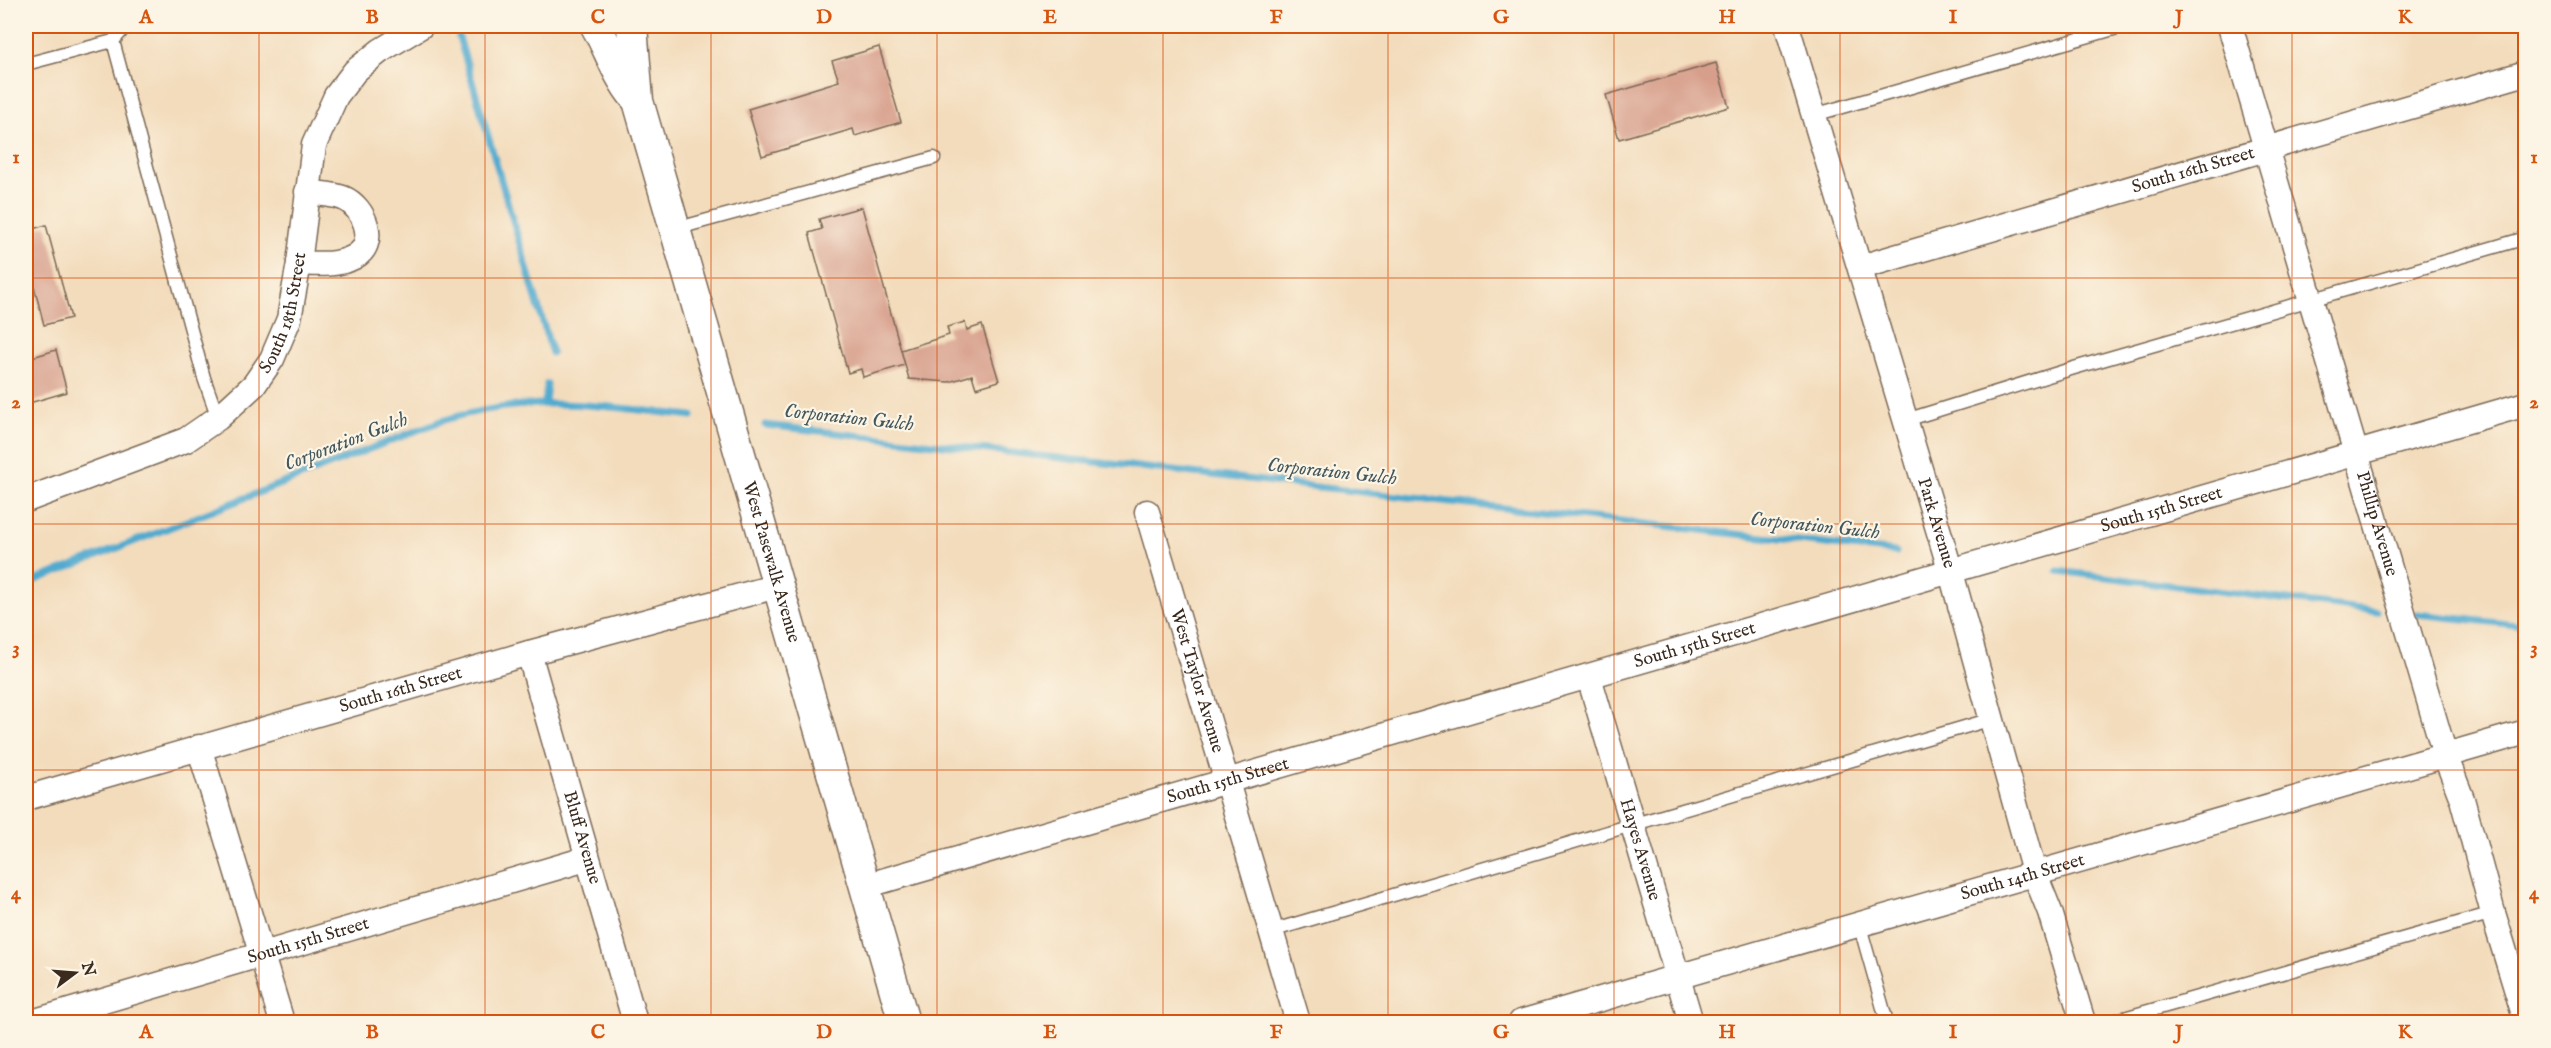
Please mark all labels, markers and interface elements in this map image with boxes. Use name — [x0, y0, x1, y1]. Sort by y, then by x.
text: A — [138, 5, 154, 30]
text: B — [365, 5, 379, 30]
text: C — [591, 5, 605, 30]
text: D — [816, 5, 832, 30]
text: E — [1043, 5, 1057, 30]
text: F — [1270, 5, 1283, 30]
text: G — [1493, 5, 1510, 30]
text: H — [1718, 5, 1736, 30]
text: I — [1949, 5, 1958, 30]
text: J — [2172, 5, 2184, 30]
text: K — [2398, 5, 2414, 30]
street label: South 16th Street — [2129, 141, 2257, 199]
text: 1 — [12, 145, 20, 170]
text: 1 — [2530, 145, 2538, 170]
street label: South 18th Street — [254, 251, 312, 378]
text: 2 — [11, 390, 21, 415]
text: 2 — [2529, 390, 2539, 415]
water label: Corporation Gulch — [783, 399, 916, 437]
water label: Corporation Gulch — [281, 407, 412, 477]
water label: Corporation Gulch — [1266, 453, 1399, 491]
street label: Phillip Avenue — [2350, 469, 2403, 579]
street label: Park Avenue — [1912, 475, 1961, 571]
street label: West Pasewalk Avenue — [737, 479, 805, 645]
street label: South 15th Street — [2098, 481, 2225, 538]
water label: Corporation Gulch — [1749, 507, 1882, 545]
street label: West Taylor Avenue — [1165, 606, 1229, 756]
street label: South 15th Street — [1631, 617, 1758, 674]
text: 3 — [12, 636, 20, 661]
text: 3 — [2530, 636, 2538, 661]
street label: South 16th Street — [337, 661, 465, 719]
street label: South 15th Street — [1164, 752, 1292, 809]
street label: Bluff Avenue — [558, 788, 606, 887]
street label: Hayes Avenue — [1614, 796, 1666, 903]
street label: South 14th Street — [1958, 848, 2087, 906]
text: 4 — [11, 881, 22, 906]
text: 4 — [2529, 881, 2540, 906]
street label: South 15th Street — [245, 912, 372, 969]
north arrow — [45, 943, 105, 1003]
text: N — [76, 959, 99, 979]
text: A — [138, 1020, 154, 1045]
text: B — [365, 1020, 379, 1045]
text: C — [591, 1020, 605, 1045]
text: D — [816, 1020, 832, 1045]
text: E — [1043, 1020, 1057, 1045]
text: F — [1270, 1020, 1283, 1045]
text: G — [1493, 1020, 1510, 1045]
text: H — [1718, 1020, 1736, 1045]
text: I — [1949, 1020, 1958, 1045]
text: J — [2172, 1020, 2184, 1045]
text: K — [2398, 1020, 2414, 1045]

